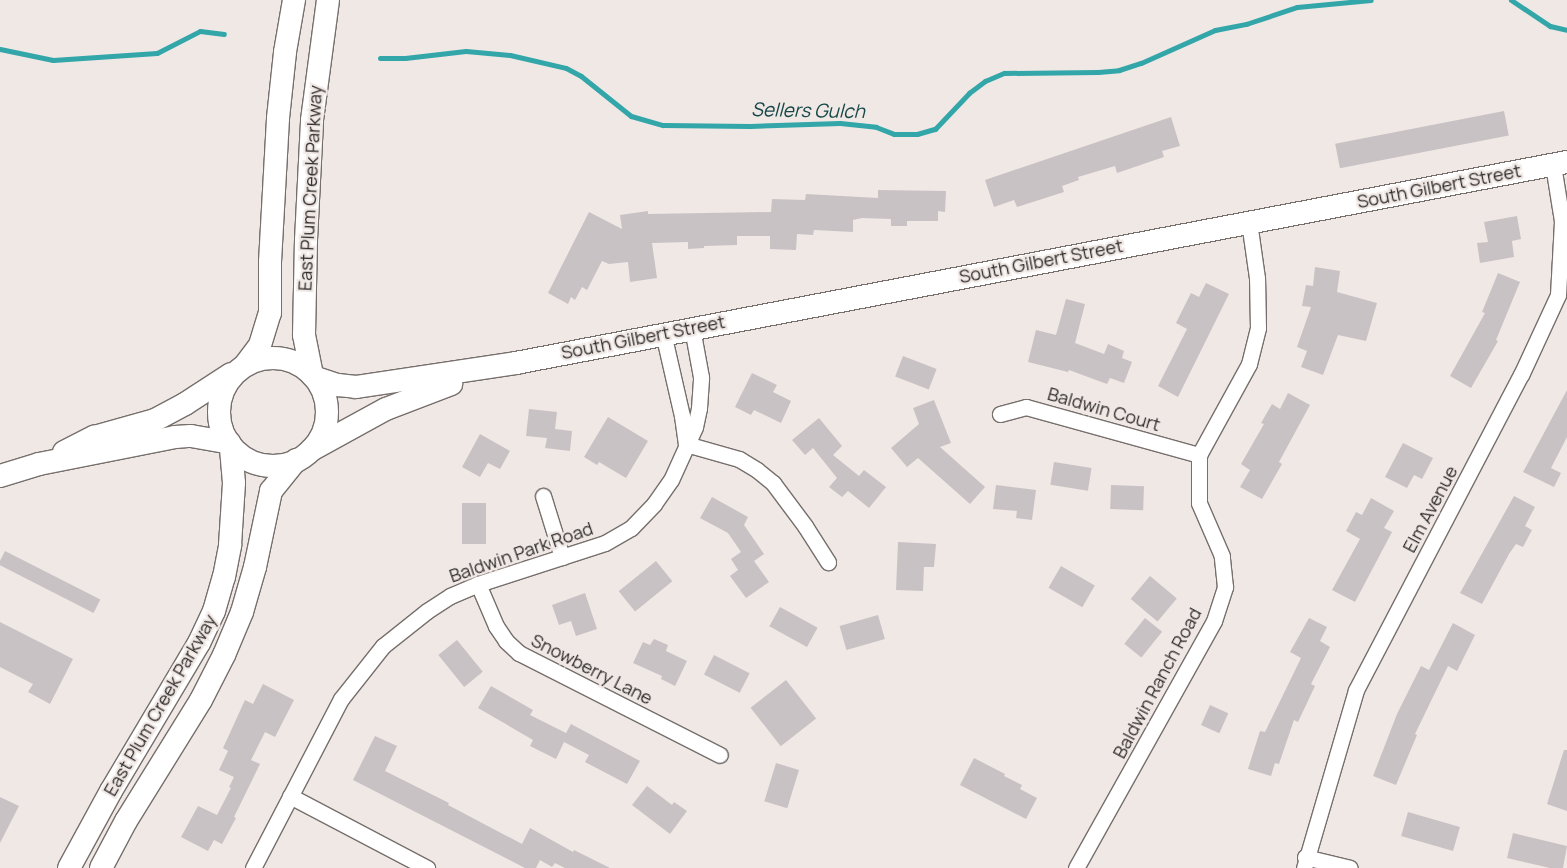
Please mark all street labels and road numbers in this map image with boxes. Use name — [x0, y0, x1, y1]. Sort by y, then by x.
street label: East Plum Creek Parkway — [294, 85, 326, 291]
street label: South Gilbert Street — [1355, 160, 1523, 212]
street label: South Gilbert Street — [957, 235, 1125, 287]
street label: South Gilbert Street — [559, 311, 727, 363]
street label: Baldwin Court — [1045, 383, 1163, 435]
street label: Elm Avenue — [1398, 462, 1462, 556]
street label: Baldwin Park Road — [446, 517, 596, 587]
street label: Baldwin Ranch Road — [1108, 604, 1206, 762]
street label: East Plum Creek Parkway — [99, 610, 221, 800]
street label: Snowberry Lane — [528, 629, 656, 709]

